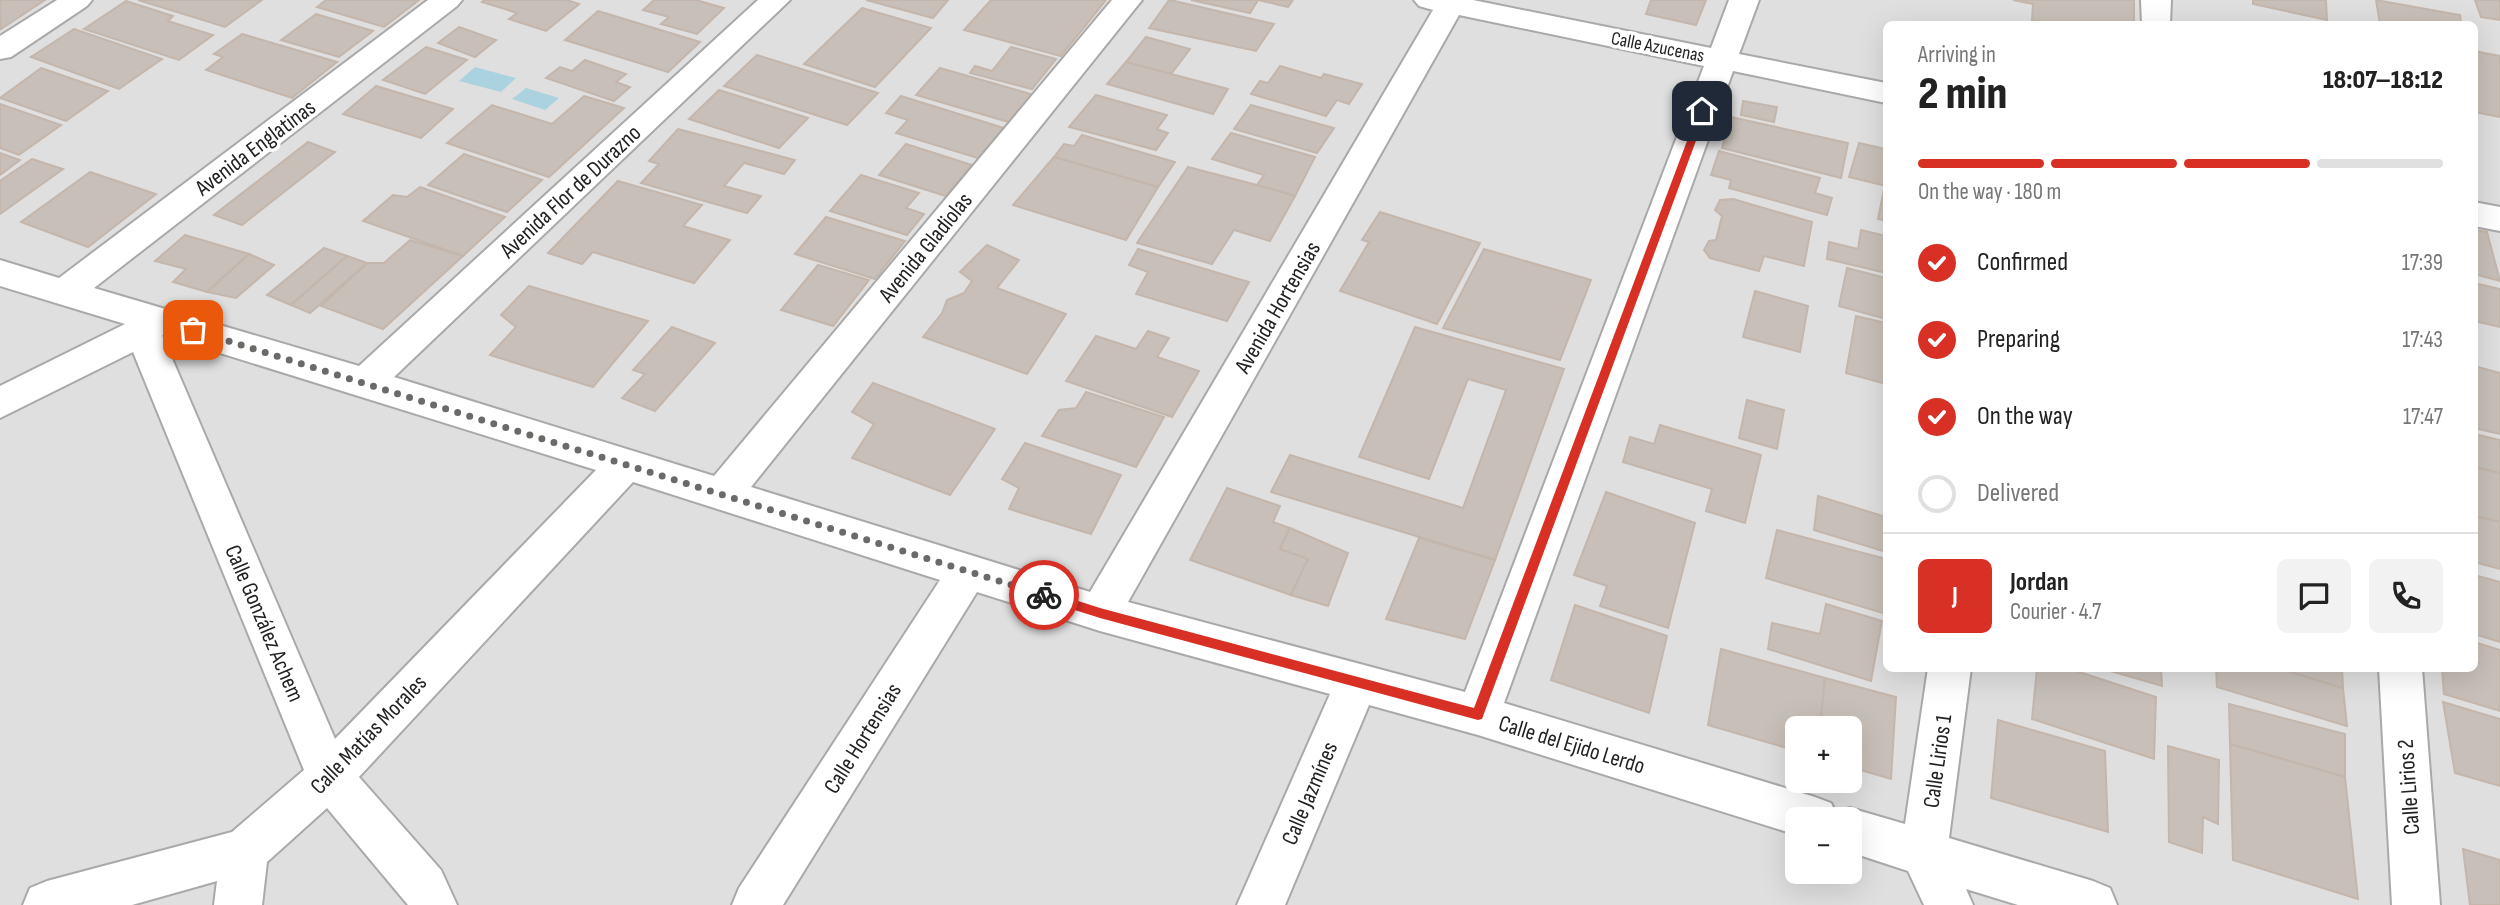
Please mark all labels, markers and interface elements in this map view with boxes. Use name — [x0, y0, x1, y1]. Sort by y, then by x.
street label: Calle Azucenas — [1609, 27, 1706, 68]
text: Arriving in — [1918, 41, 1996, 69]
text: 18:07–18:12 — [2323, 65, 2443, 96]
text: 2 min — [1918, 67, 2007, 122]
pin — [1672, 81, 1732, 141]
icon: home — [1683, 92, 1721, 130]
street label: Avenida Englatinas — [189, 93, 321, 203]
street label: Avenida Flor de Durazno — [494, 119, 647, 265]
text: On the way · 180 m — [1918, 178, 2061, 206]
street label: Avenida Gladiolas — [872, 187, 979, 309]
street label: Avenida Hortensias — [1228, 237, 1327, 379]
icon: check — [1918, 244, 1956, 282]
text: Confirmed — [1977, 247, 2068, 278]
text: 17:39 — [2402, 249, 2443, 277]
pin — [163, 300, 223, 360]
icon: bag — [174, 311, 212, 349]
icon: check — [1918, 321, 1956, 359]
text: Preparing — [1977, 324, 2060, 355]
text: 17:43 — [2402, 326, 2443, 354]
icon: check — [1918, 398, 1956, 436]
text: On the way — [1977, 401, 2073, 432]
text: 17:47 — [2403, 403, 2443, 431]
text: Delivered — [1977, 478, 2059, 509]
street label: Calle González Achem — [218, 541, 310, 706]
button: chat — [2277, 559, 2351, 633]
button: phone — [2369, 559, 2443, 633]
courier — [1009, 560, 1079, 630]
text: Jordan — [2010, 567, 2068, 598]
icon: bike — [1025, 576, 1063, 614]
text: J — [1952, 581, 1958, 612]
text: Courier · 4.7 — [2010, 598, 2101, 626]
street label: Calle Matías Morales — [305, 669, 433, 800]
street label: Calle Hortensias — [818, 678, 908, 799]
street label: Calle del Ejido Lerdo — [1495, 709, 1648, 780]
street label: Calle Lirios 1 — [1918, 713, 1958, 810]
map controls — [1785, 716, 1862, 884]
button: + — [1785, 716, 1862, 793]
street label: Calle Jazmínes — [1276, 738, 1344, 849]
street label: Calle Lirios 2 — [2392, 738, 2426, 836]
button: − — [1785, 807, 1862, 884]

